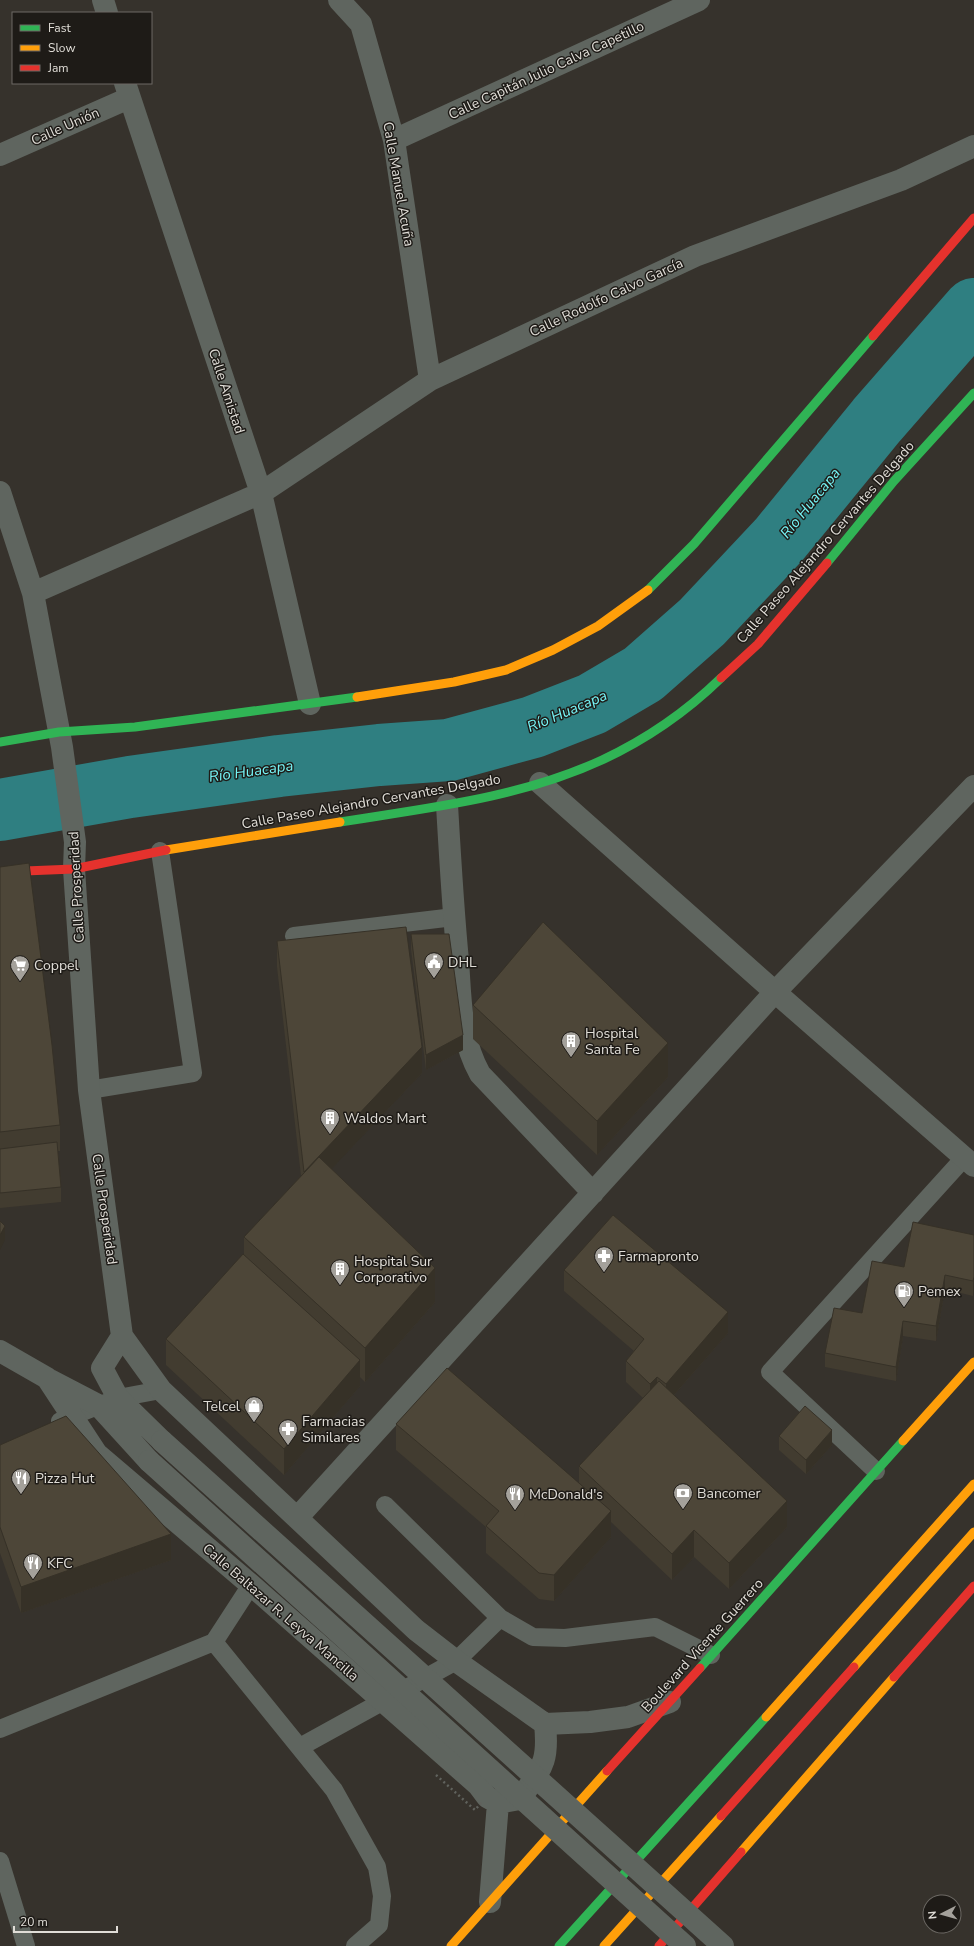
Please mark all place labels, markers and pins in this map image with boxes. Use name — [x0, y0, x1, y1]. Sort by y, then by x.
public building icon: DHL — [423, 951, 445, 979]
place label: DHL — [448, 953, 477, 972]
supermarket icon: Coppel — [9, 954, 31, 982]
place label: Coppel — [34, 956, 79, 975]
place label: Hospital Santa Fe — [585, 1024, 640, 1059]
building icon: Hospital Santa Fe — [560, 1030, 582, 1058]
building icon: Waldos Mart — [319, 1107, 341, 1135]
place label: Waldos Mart — [344, 1109, 426, 1128]
pharmacy icon: Farmapronto — [593, 1245, 615, 1273]
place label: Farmapronto — [618, 1247, 699, 1266]
place label: Hospital Sur Corporativo — [354, 1252, 432, 1287]
building icon: Hospital Sur Corporativo — [329, 1258, 351, 1286]
fuel station icon: Pemex — [893, 1280, 915, 1308]
place label: Pemex — [918, 1282, 961, 1301]
shop icon: Telcel — [243, 1395, 265, 1423]
place label: Telcel — [203, 1397, 241, 1416]
place label: Farmacias Similares — [302, 1412, 365, 1447]
pharmacy icon: Farmacias Similares — [277, 1418, 299, 1446]
restaurant icon: Pizza Hut — [10, 1467, 32, 1495]
place label: Pizza Hut — [35, 1469, 95, 1488]
bank icon: Bancomer — [672, 1482, 694, 1510]
restaurant icon: McDonald's — [504, 1483, 526, 1511]
place label: Bancomer — [697, 1484, 760, 1503]
place label: McDonald's — [529, 1485, 603, 1504]
restaurant icon: KFC — [22, 1552, 44, 1580]
place label: KFC — [47, 1554, 73, 1573]

